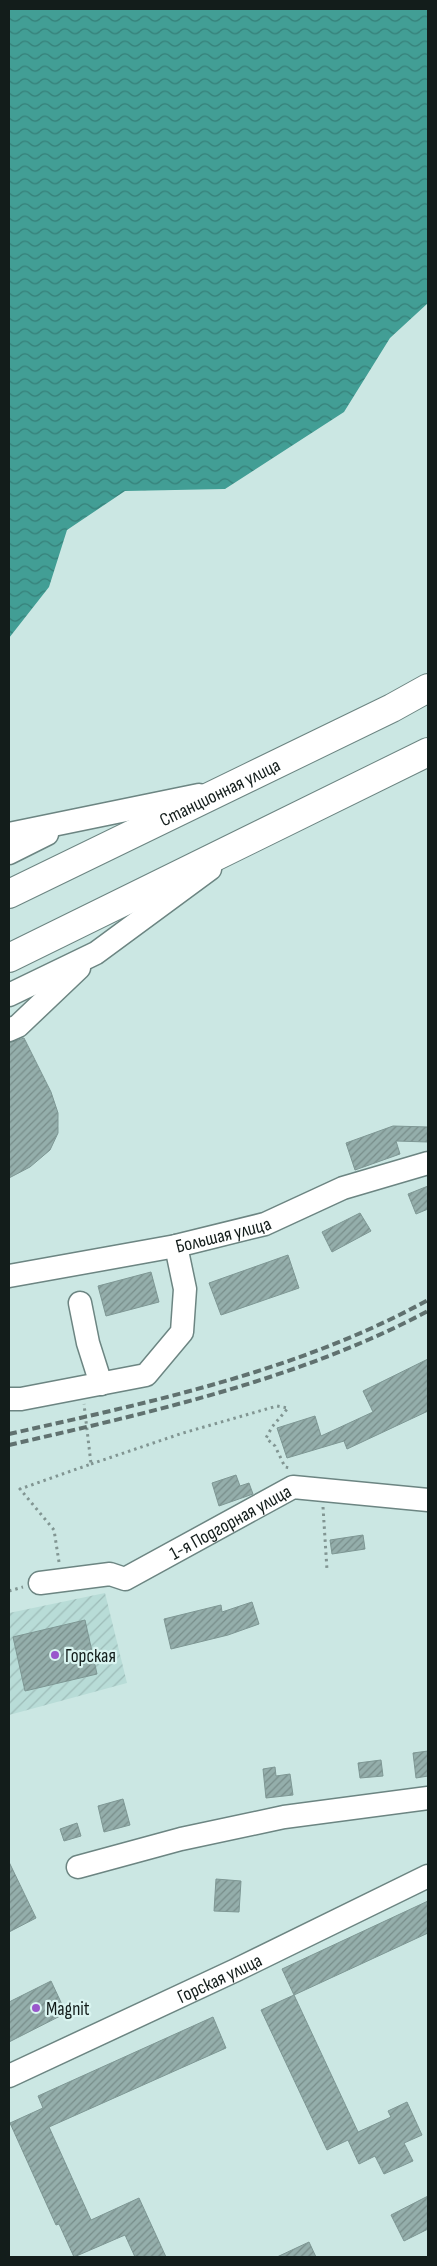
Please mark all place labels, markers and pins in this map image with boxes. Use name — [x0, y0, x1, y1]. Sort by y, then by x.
place label: Горская — [65, 1645, 116, 1668]
marker: Горская — [49, 1649, 61, 1661]
place label: Magnit — [46, 1998, 90, 2021]
marker: Magnit — [30, 2002, 42, 2014]

